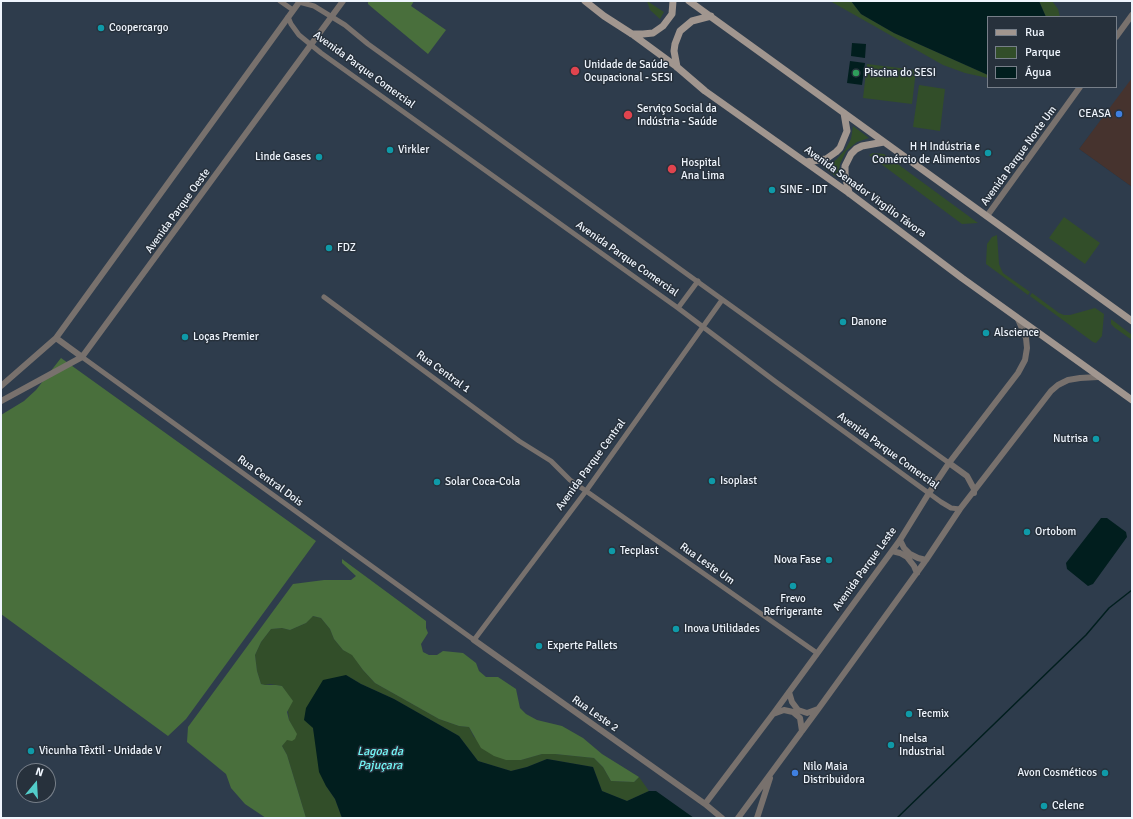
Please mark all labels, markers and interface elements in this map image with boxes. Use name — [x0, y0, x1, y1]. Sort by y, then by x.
legend — [987, 16, 1117, 88]
place label: Coopercargo — [109, 21, 168, 35]
marker: Coopercargo — [96, 23, 106, 33]
text: Rua — [1025, 25, 1045, 40]
street label: Avenida Parque Comercial — [311, 29, 417, 111]
text: Parque — [1025, 45, 1061, 60]
place label: Unidade de Saúde Ocupacional - SESI — [584, 58, 673, 84]
marker: Unidade de Saúde Ocupacional - SESI — [569, 65, 581, 77]
text: Água — [1025, 65, 1051, 80]
place label: Piscina do SESI — [864, 66, 936, 80]
marker: Piscina do SESI — [851, 68, 861, 78]
place label: Serviço Social da Indústria - Saúde — [637, 102, 717, 128]
street label: Avenida Parque Norte Um — [978, 103, 1060, 209]
place label: CEASA — [1079, 107, 1111, 121]
marker: Serviço Social da Indústria - Saúde — [622, 109, 634, 121]
marker: CEASA — [1114, 109, 1124, 119]
place label: H H Indústria e Comércio de Alimentos — [872, 140, 980, 166]
place label: Virkler — [398, 143, 429, 157]
street label: Avenida Senador Virgílio Távora — [802, 143, 928, 241]
marker: Virkler — [385, 145, 395, 155]
marker: H H Indústria e Comércio de Alimentos — [983, 148, 993, 158]
place label: Linde Gases — [255, 150, 311, 164]
marker: Linde Gases — [314, 152, 324, 162]
place label: Hospital Ana Lima — [681, 156, 725, 182]
marker: Hospital Ana Lima — [666, 163, 678, 175]
street label: Avenida Parque Oeste — [143, 166, 213, 256]
place label: SINE - IDT — [780, 183, 827, 197]
marker: SINE - IDT — [767, 185, 777, 195]
street label: Avenida Parque Comercial — [573, 218, 681, 300]
place label: FDZ — [337, 241, 356, 255]
marker: FDZ — [324, 243, 334, 253]
place label: Danone — [851, 315, 887, 329]
marker: Danone — [838, 317, 848, 327]
place label: Alscience — [994, 326, 1039, 340]
marker: Alscience — [981, 328, 991, 338]
place label: Loças Premier — [193, 330, 259, 344]
marker: Loças Premier — [180, 332, 190, 342]
street label: Rua Central 1 — [413, 348, 473, 396]
street label: Avenida Parque Comercial — [835, 410, 941, 492]
street label: Avenida Parque Central — [553, 417, 629, 513]
place label: Nutrisa — [1053, 432, 1088, 446]
marker: Nutrisa — [1091, 434, 1101, 444]
street label: Rua Central Dois — [235, 453, 305, 509]
place label: Isoplast — [720, 474, 757, 488]
place label: Solar Coca-Cola — [445, 475, 520, 489]
marker: Isoplast — [707, 476, 717, 486]
marker: Solar Coca-Cola — [432, 477, 442, 487]
street label: Avenida Parque Leste — [830, 525, 900, 613]
place label: Ortobom — [1035, 525, 1076, 539]
marker: Ortobom — [1022, 527, 1032, 537]
street label: Rua Leste Um — [677, 540, 737, 588]
place label: Tecplast — [620, 544, 659, 558]
marker: Tecplast — [607, 546, 617, 556]
place label: Nova Fase — [774, 553, 821, 567]
marker: Nova Fase — [824, 555, 834, 565]
marker: Frevo Refrigerante — [788, 581, 798, 591]
place label: Frevo Refrigerante — [763, 592, 823, 618]
place label: Inova Utilidades — [684, 622, 760, 636]
marker: Inova Utilidades — [671, 624, 681, 634]
place label: Experte Pallets — [547, 639, 618, 653]
marker: Experte Pallets — [534, 641, 544, 651]
street label: Rua Leste 2 — [569, 693, 621, 735]
place label: Tecmix — [917, 707, 949, 721]
marker: Tecmix — [904, 709, 914, 719]
place label: Inelsa Industrial — [899, 732, 945, 758]
marker: Inelsa Industrial — [886, 740, 896, 750]
place label: Vicunha Têxtil - Unidade V — [39, 744, 161, 758]
water label: Lagoa da Pajuçara — [357, 745, 403, 773]
marker: Vicunha Têxtil - Unidade V — [26, 746, 36, 756]
place label: Nilo Maia Distribuidora — [803, 760, 865, 786]
north arrow — [16, 763, 56, 803]
text: N — [34, 765, 45, 779]
place label: Avon Cosméticos — [1018, 766, 1097, 780]
marker: Nilo Maia Distribuidora — [790, 768, 800, 778]
marker: Avon Cosméticos — [1100, 768, 1110, 778]
place label: Celene — [1052, 799, 1084, 813]
marker: Celene — [1039, 801, 1049, 811]

